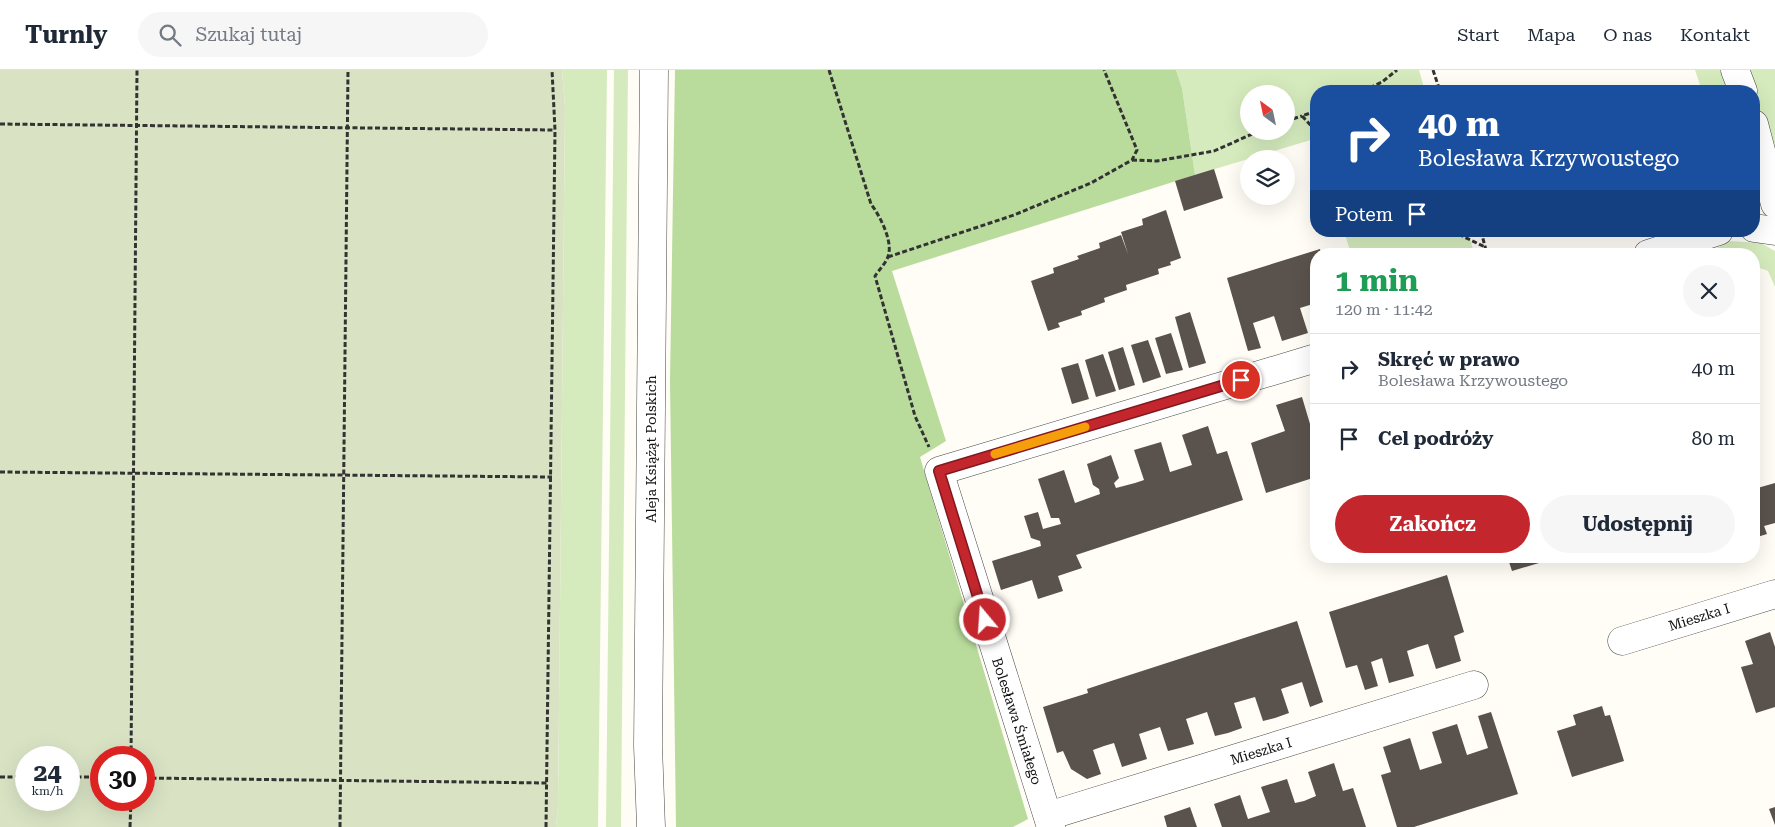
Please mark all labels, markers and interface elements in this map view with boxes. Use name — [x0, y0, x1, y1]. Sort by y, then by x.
search box — [138, 12, 488, 57]
text: Turnly — [25, 21, 108, 49]
icon: search — [156, 21, 184, 49]
text: Szukaj tutaj — [196, 23, 302, 46]
text: Start — [1457, 24, 1499, 45]
text: Mapa — [1527, 24, 1575, 45]
text: O nas — [1603, 24, 1652, 45]
text: Kontakt — [1680, 24, 1750, 45]
north arrow — [1240, 85, 1295, 140]
map controls — [1240, 85, 1295, 205]
text: 40 m — [1418, 104, 1500, 145]
icon: right — [1335, 105, 1400, 170]
text: Bolesława Krzywoustego — [1418, 146, 1680, 171]
button: layers — [1240, 150, 1295, 205]
icon: arrive — [1403, 200, 1431, 228]
text: Potem — [1335, 203, 1393, 226]
text: 1 min — [1335, 263, 1418, 298]
button: close — [1683, 265, 1735, 317]
text: 120 m · 11:42 — [1335, 300, 1433, 319]
text: Skręć w prawo — [1378, 348, 1520, 371]
icon: right — [1335, 355, 1363, 383]
text: 40 m — [1692, 357, 1735, 380]
pin — [1220, 359, 1262, 401]
icon: arrive — [1227, 366, 1255, 394]
text: Bolesława Krzywoustego — [1378, 371, 1568, 390]
street label: Aleja Książąt Polskich — [643, 375, 659, 523]
icon: arrive — [1335, 425, 1363, 453]
text: Cel podróży — [1378, 427, 1493, 450]
text: 80 m — [1692, 427, 1735, 450]
button: Zakończ — [1335, 495, 1530, 553]
button: Udostępnij — [1540, 495, 1735, 553]
position arrow — [958, 593, 1010, 645]
street label: Mieszka I — [1666, 600, 1732, 634]
street label: Bolesława Śmiałego — [989, 655, 1045, 787]
street label: Mieszka I — [1228, 734, 1294, 768]
speed limit sign: 30 — [90, 746, 155, 811]
text: 24 — [33, 758, 62, 787]
text: km/h — [31, 784, 64, 798]

